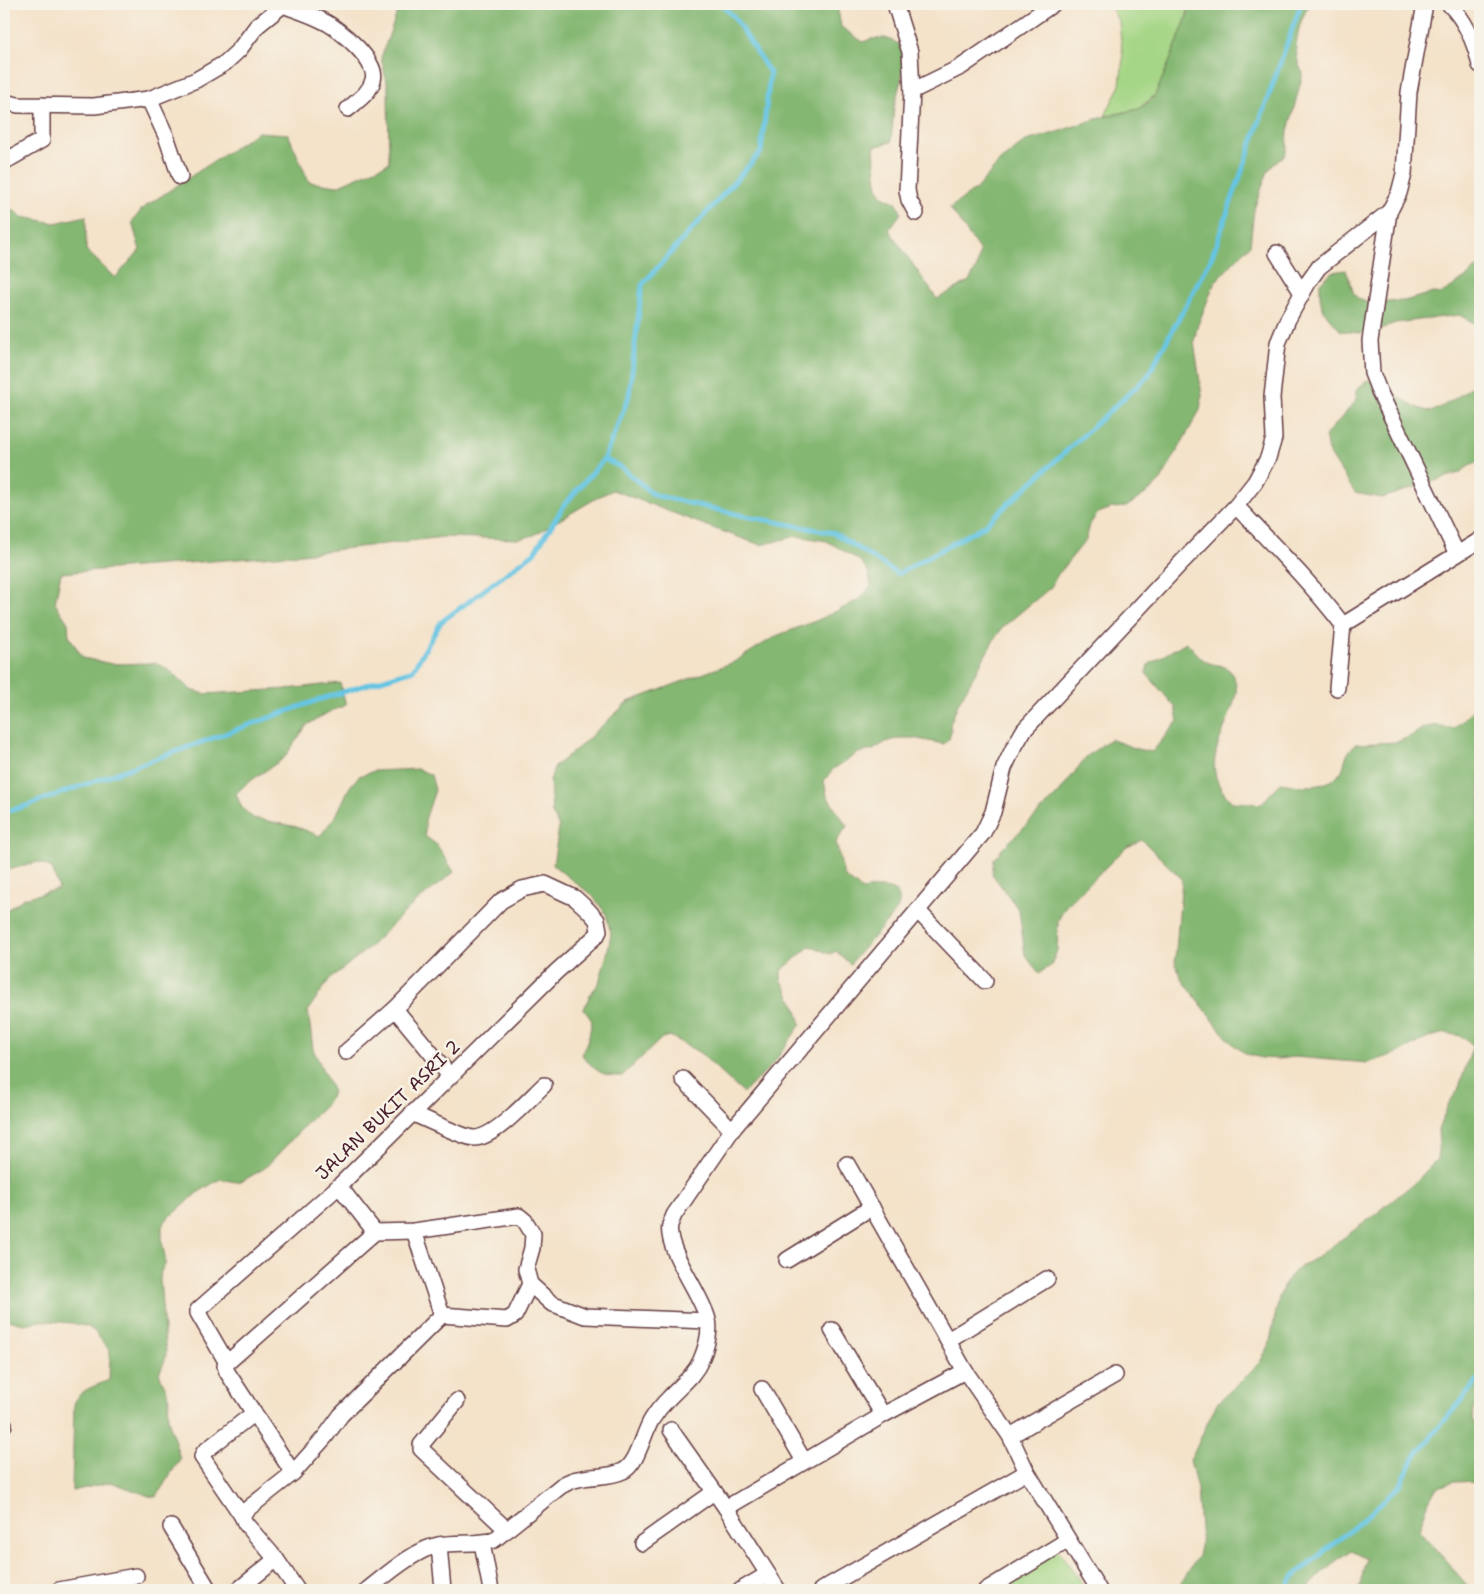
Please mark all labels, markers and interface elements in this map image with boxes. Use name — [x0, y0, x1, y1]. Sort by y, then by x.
street label: JALAN BUKIT ASRI 2 — [311, 1035, 465, 1185]

